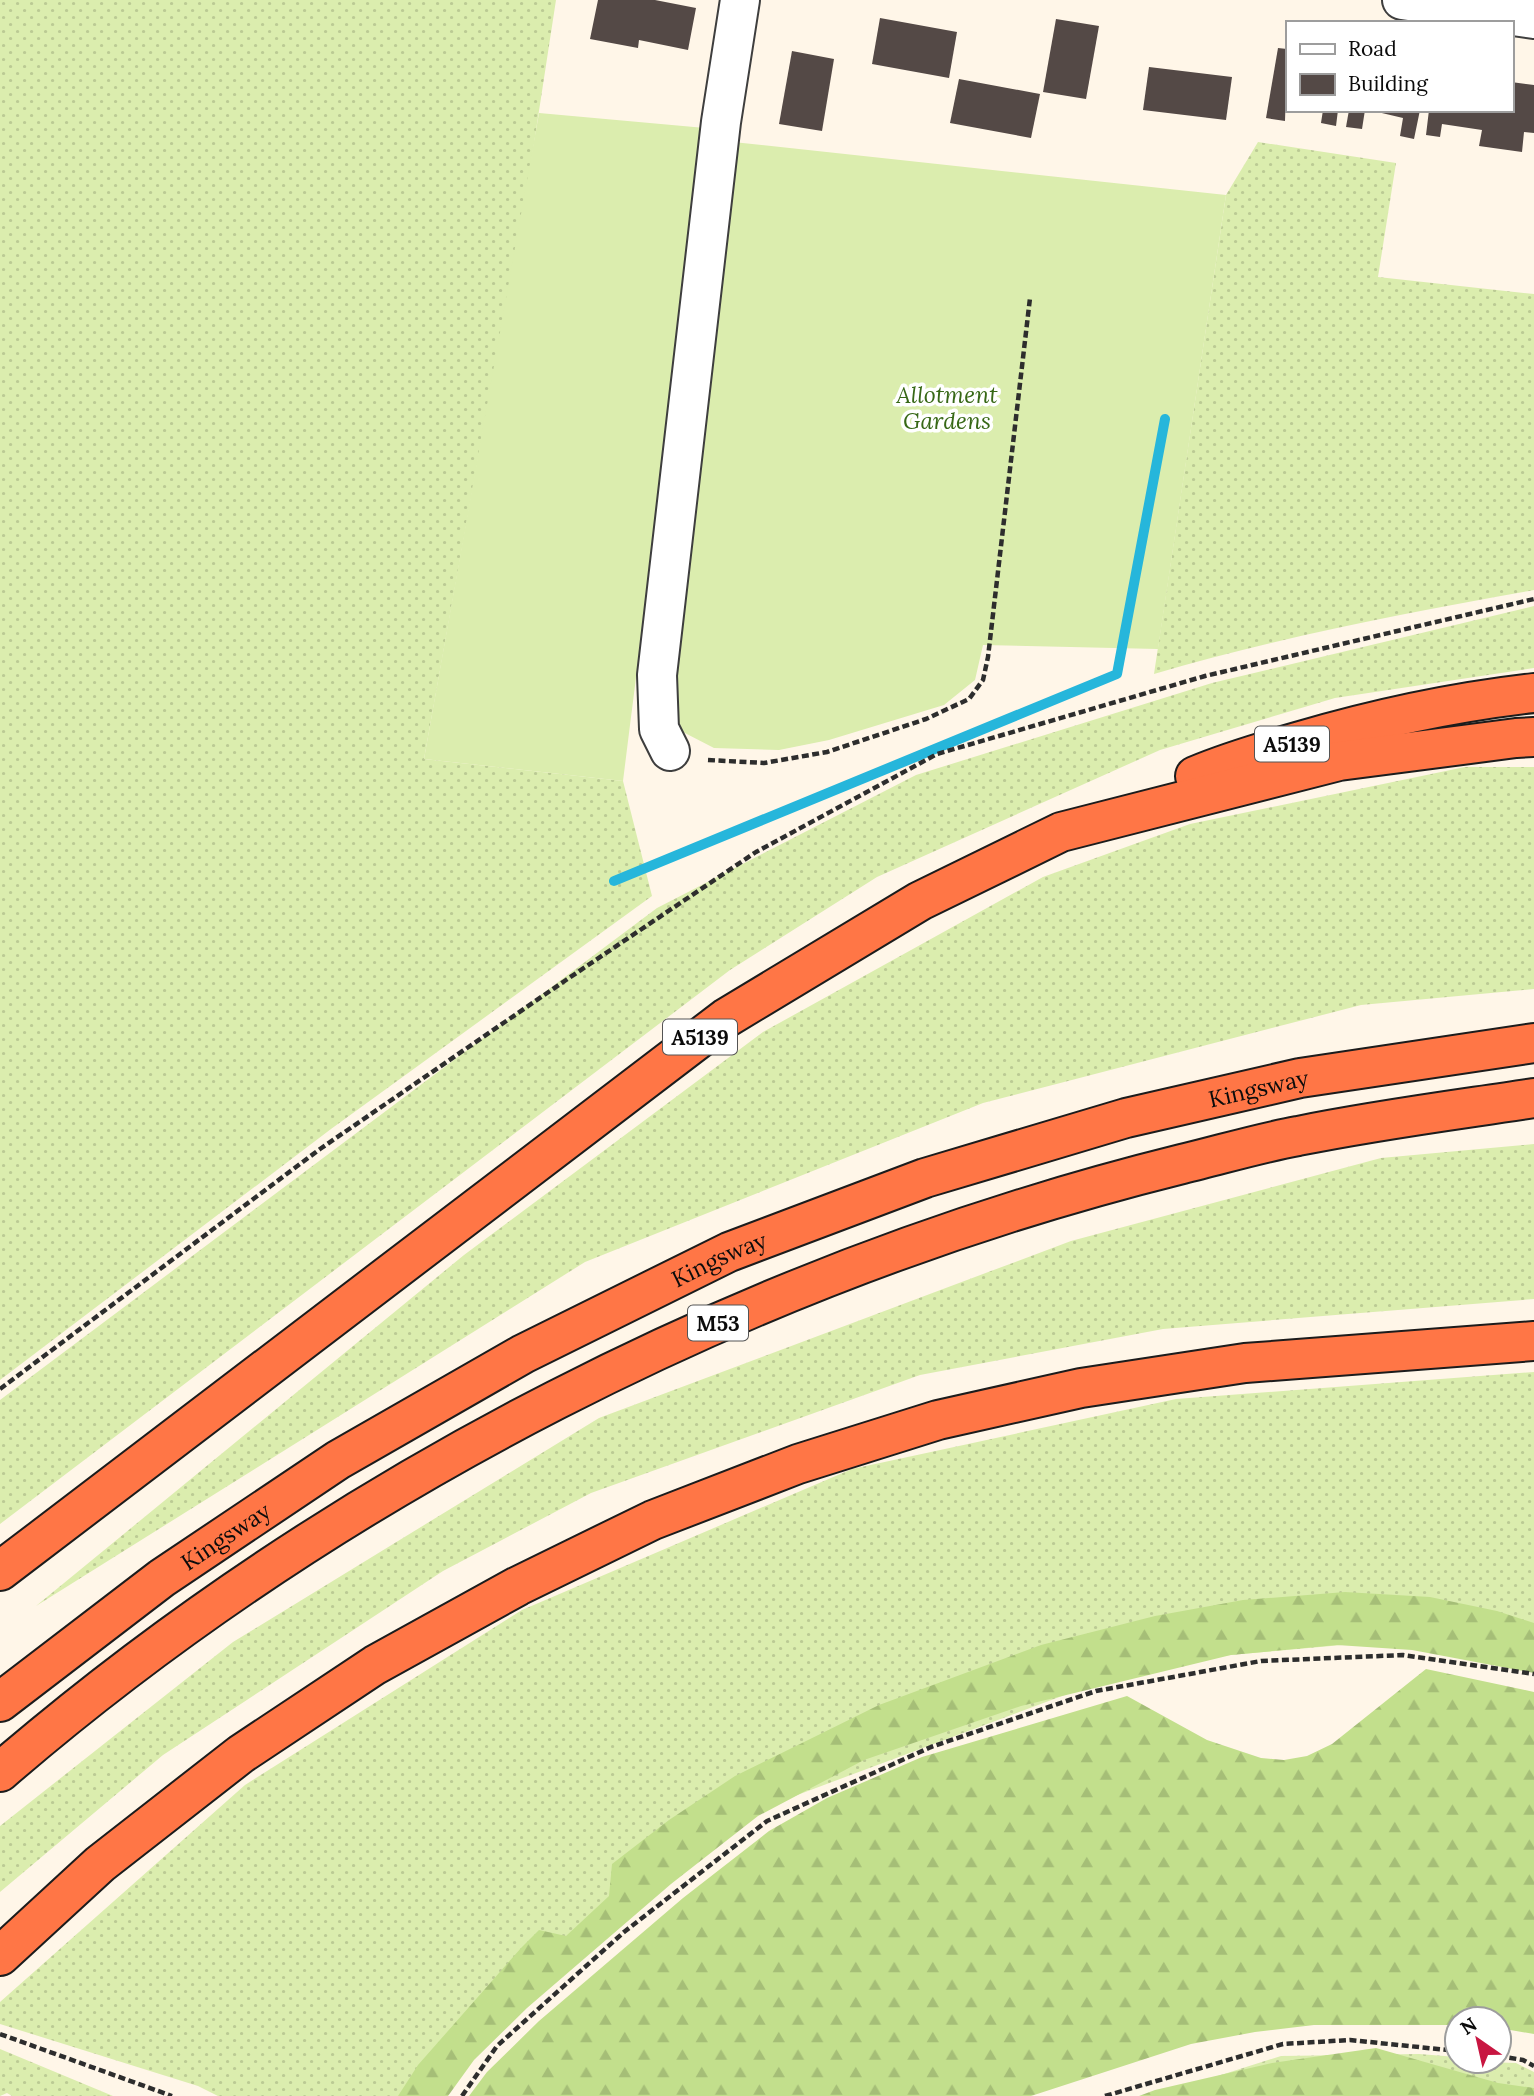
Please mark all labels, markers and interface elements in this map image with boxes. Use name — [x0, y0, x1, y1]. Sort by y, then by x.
legend — [1286, 21, 1513, 112]
text: Road — [1348, 35, 1397, 62]
text: Building — [1348, 70, 1428, 97]
park label: Allotment Gardens — [895, 380, 998, 435]
road number: A5139 — [1255, 726, 1329, 762]
road number: A5139 — [663, 1020, 737, 1054]
street label: Kingsway — [1206, 1062, 1311, 1113]
street label: Kingsway — [666, 1224, 771, 1293]
road number: M53 — [688, 1306, 748, 1340]
street label: Kingsway — [175, 1495, 276, 1576]
north arrow — [1443, 2005, 1513, 2075]
text: N — [1456, 2012, 1482, 2040]

